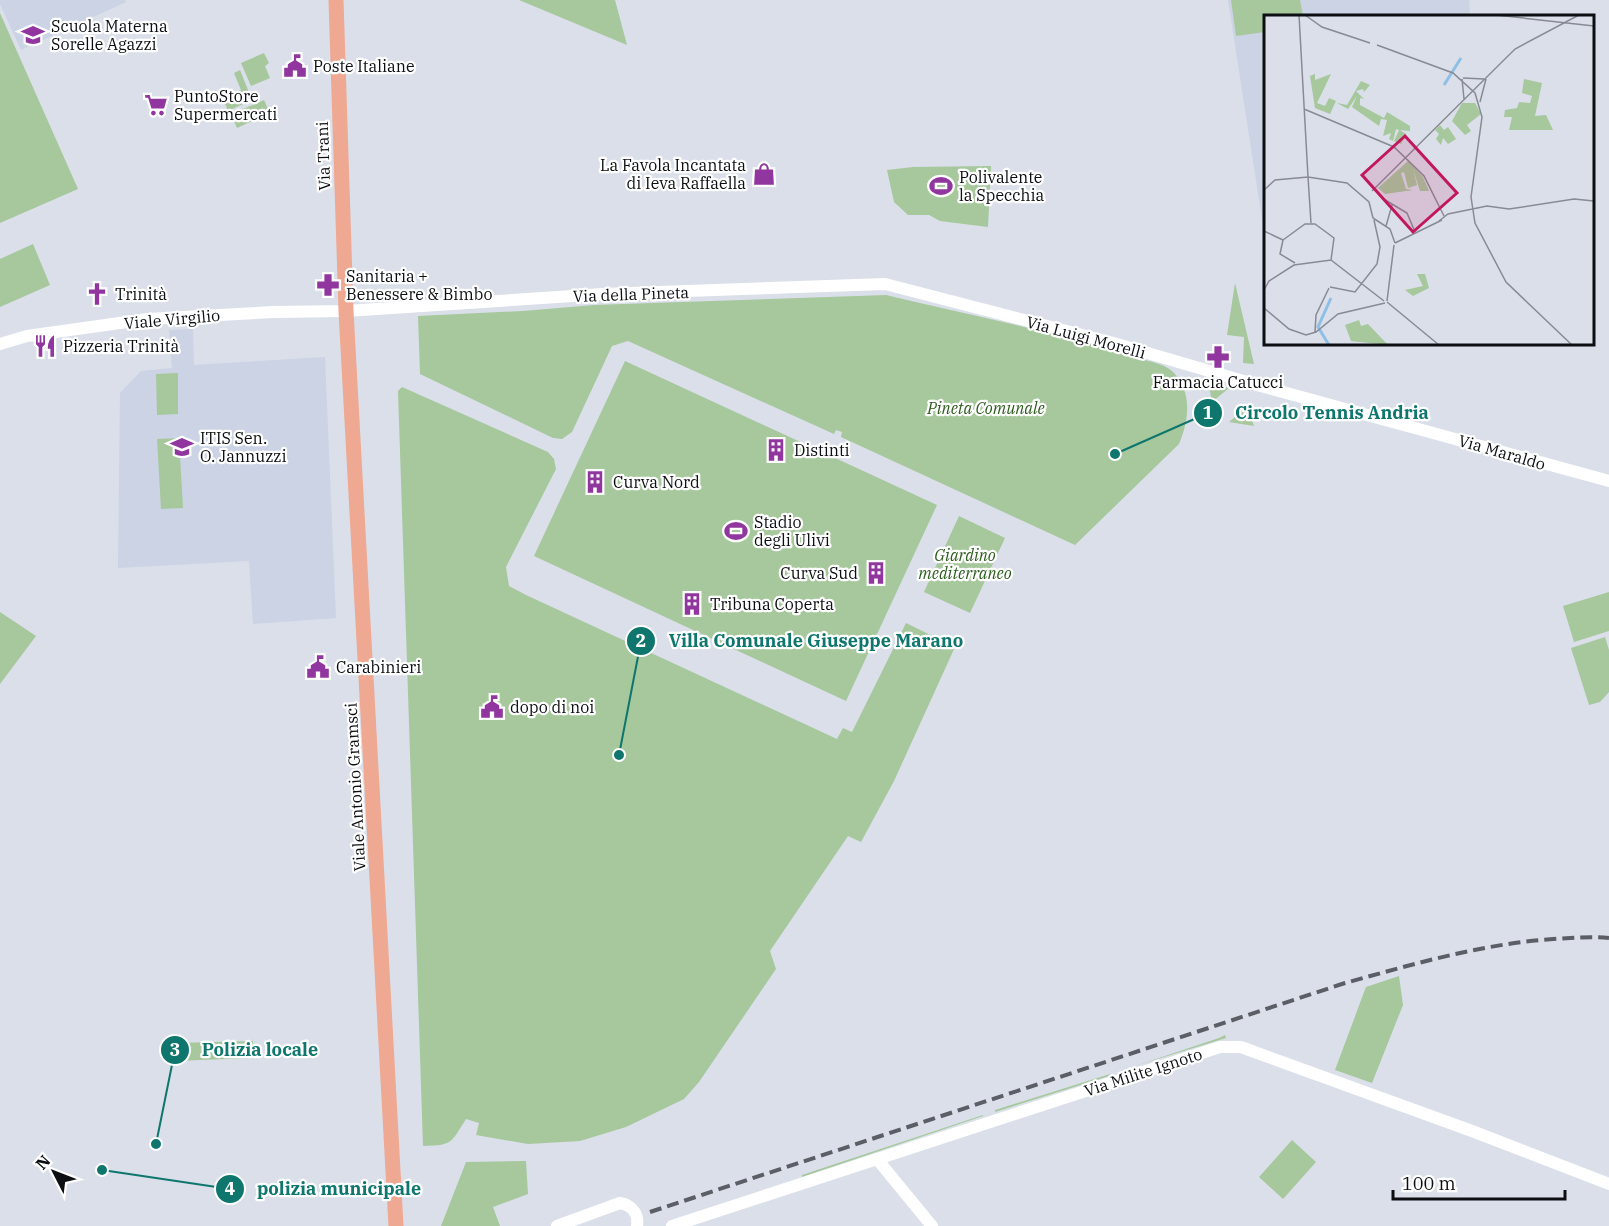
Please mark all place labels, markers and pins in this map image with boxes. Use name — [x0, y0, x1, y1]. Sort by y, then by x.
place label: Scuola Materna Sorelle Agazzi — [51, 16, 168, 54]
school or university icon: Scuola Materna Sorelle Agazzi — [20, 22, 46, 48]
public building icon: Poste Italiane — [282, 53, 308, 79]
place label: Poste Italiane — [313, 56, 415, 76]
place label: PuntoStore Supermercati — [174, 86, 277, 124]
supermarket icon: PuntoStore Supermercati — [143, 92, 169, 118]
place label: La Favola Incantata di Ieva Raffaella — [600, 155, 746, 193]
shop icon: La Favola Incantata di Ieva Raffaella — [751, 161, 777, 187]
place label: Polivalente la Specchia — [959, 167, 1044, 205]
sports icon: Polivalente la Specchia — [928, 173, 954, 199]
place label: Sanitaria + Benessere & Bimbo — [346, 266, 492, 304]
pharmacy icon: Sanitaria + Benessere & Bimbo — [315, 272, 341, 298]
church icon: Trinità — [84, 281, 110, 307]
place label: Trinità — [115, 284, 167, 304]
restaurant icon: Pizzeria Trinità — [32, 333, 58, 359]
place label: Pizzeria Trinità — [63, 336, 180, 356]
pharmacy icon: Farmacia Catucci — [1205, 344, 1231, 370]
place label: Farmacia Catucci — [1153, 372, 1283, 392]
callout: Circolo Tennis Andria — [1193, 395, 1440, 431]
place label: ITIS Sen. O. Jannuzzi — [200, 428, 287, 466]
school or university icon: ITIS Sen. O. Jannuzzi — [169, 434, 195, 460]
building icon: Distinti — [763, 437, 789, 463]
place label: Distinti — [794, 440, 850, 460]
building icon: Curva Nord — [582, 469, 608, 495]
place label: Curva Nord — [613, 472, 700, 492]
place label: Stadio degli Ulivi — [754, 512, 830, 550]
sports icon: Stadio degli Ulivi — [723, 518, 749, 544]
building icon: Curva Sud — [863, 560, 889, 586]
place label: Curva Sud — [780, 563, 858, 583]
building icon: Tribuna Coperta — [679, 591, 705, 617]
place label: Tribuna Coperta — [710, 594, 834, 614]
callout: Villa Comunale Giuseppe Marano — [626, 623, 975, 659]
public building icon: Carabinieri — [305, 654, 331, 680]
place label: Carabinieri — [336, 657, 421, 677]
public building icon: dopo di noi — [479, 694, 505, 720]
place label: dopo di noi — [510, 697, 594, 717]
callout: Polizia locale — [160, 1032, 330, 1068]
callout: polizia municipale — [215, 1171, 433, 1207]

